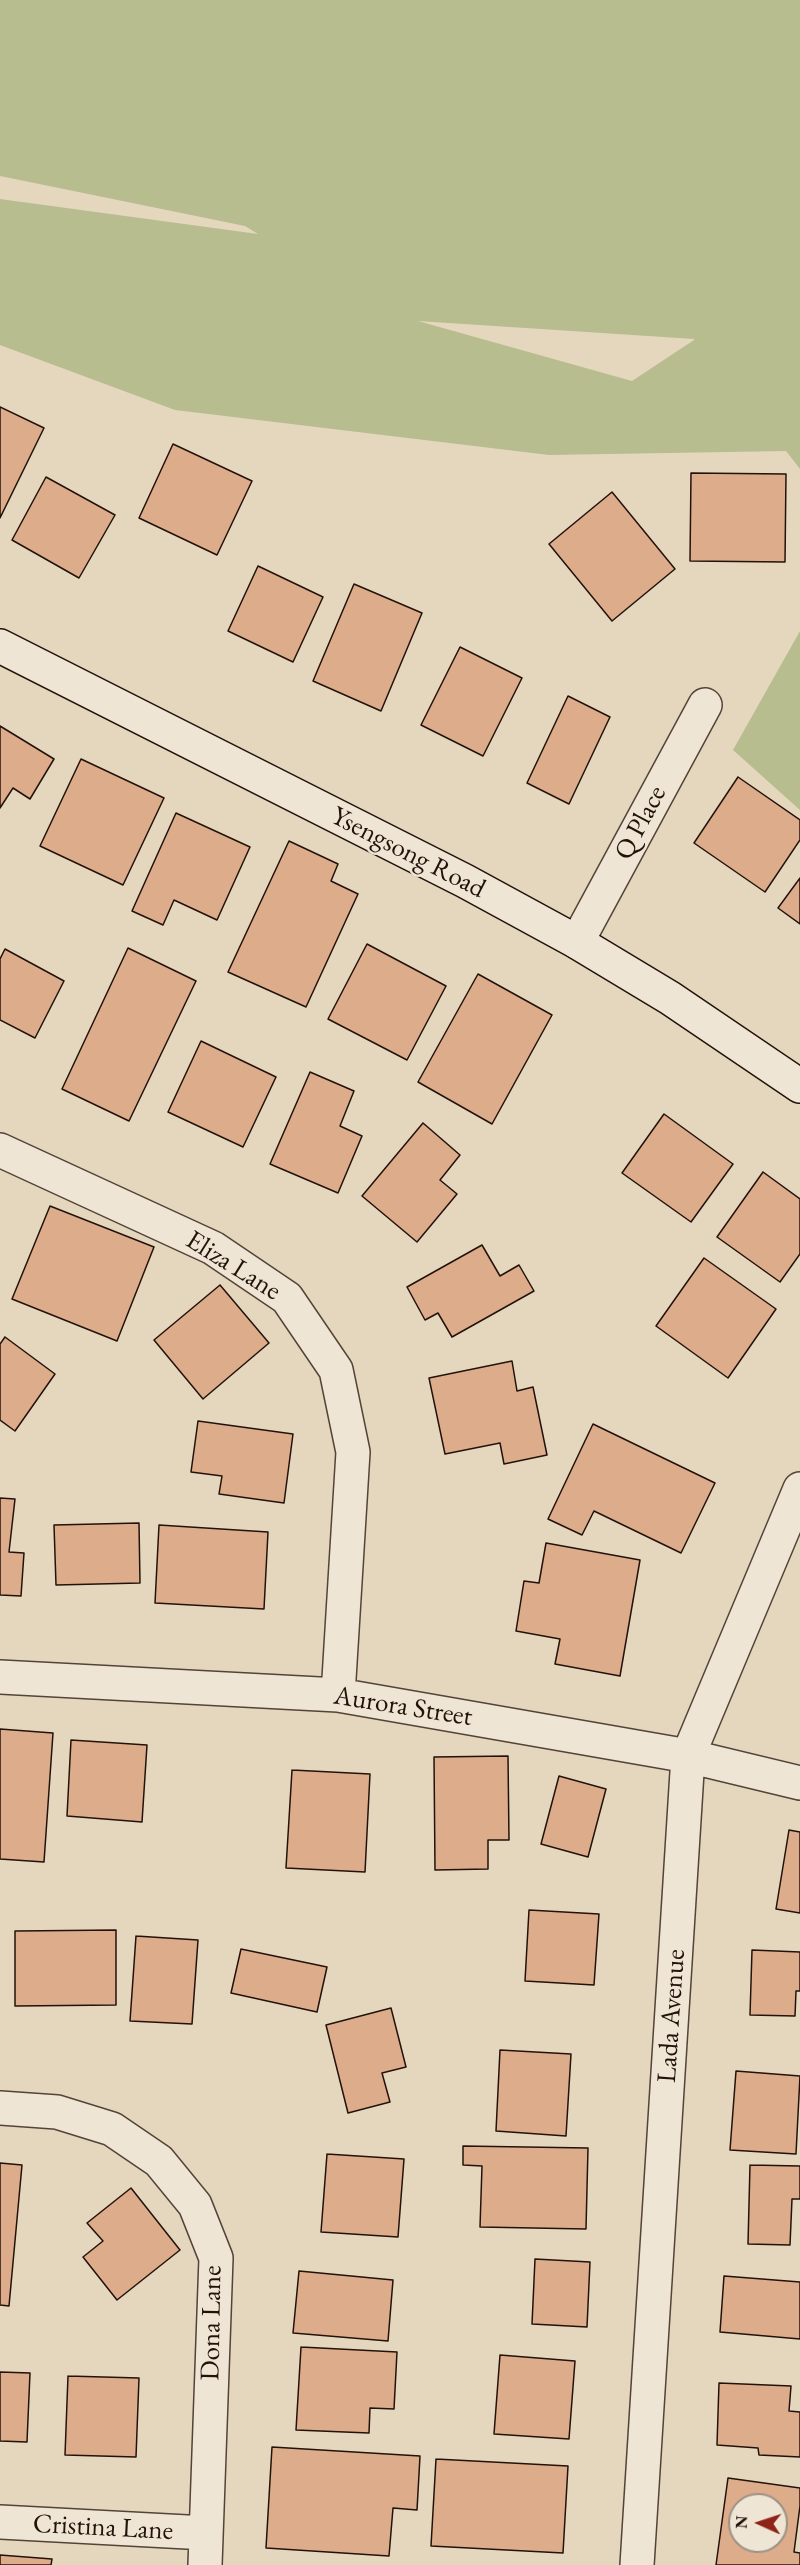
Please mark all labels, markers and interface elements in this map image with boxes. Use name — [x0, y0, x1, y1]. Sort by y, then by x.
street label: Q Place — [608, 780, 674, 866]
street label: Ysengsong Road — [325, 800, 491, 906]
street label: Eliza Lane — [179, 1224, 287, 1308]
street label: Aurora Street — [331, 1680, 475, 1734]
street label: Lada Avenue — [651, 1948, 693, 2084]
street label: Dona Lane — [195, 2265, 229, 2381]
north arrow — [728, 2493, 788, 2553]
street label: Cristina Lane — [32, 2508, 174, 2548]
text: N — [731, 2515, 752, 2529]

